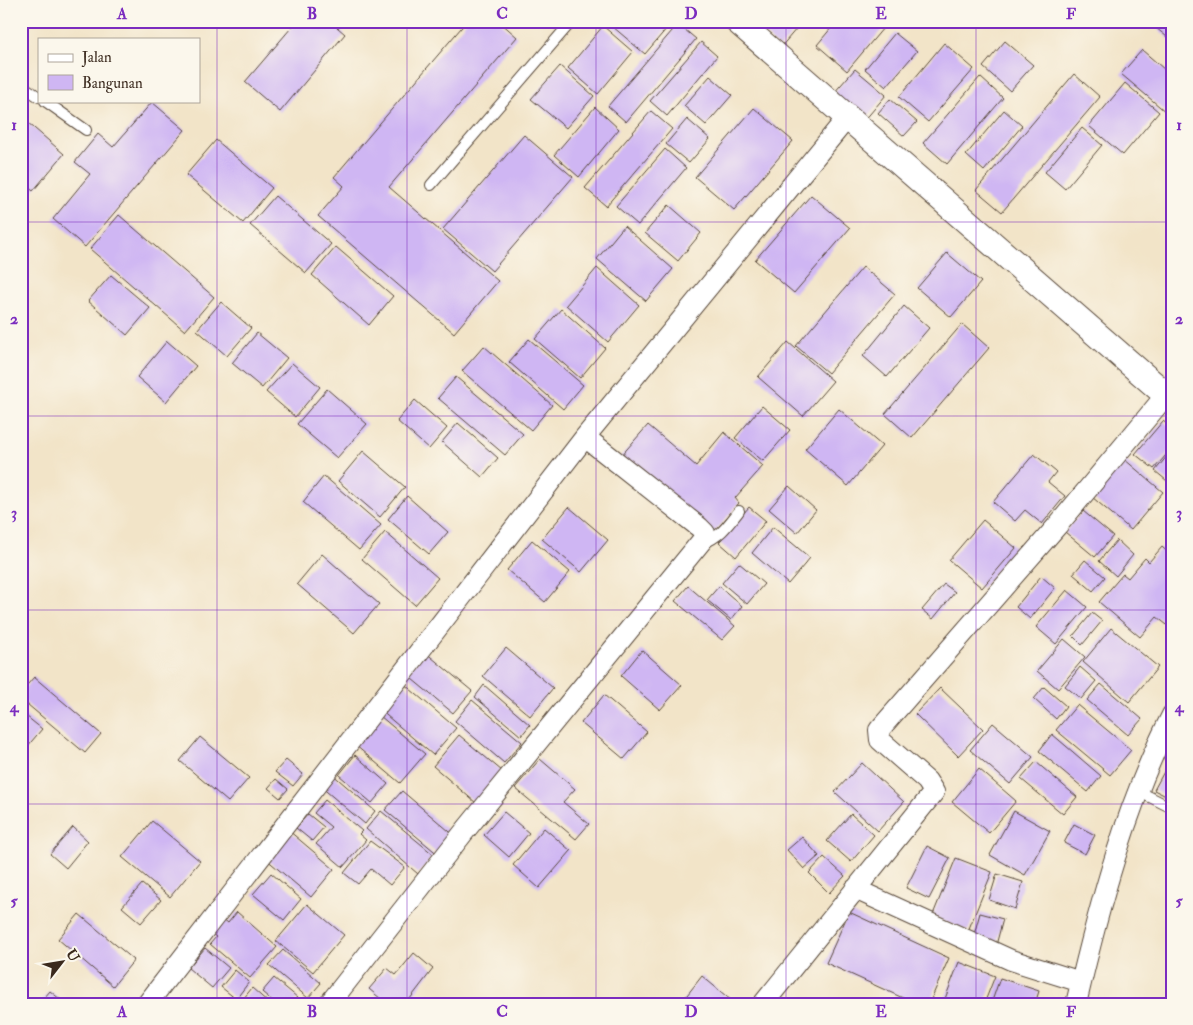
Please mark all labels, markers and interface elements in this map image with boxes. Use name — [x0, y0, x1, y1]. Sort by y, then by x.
text: A — [116, 4, 128, 24]
text: B — [307, 4, 317, 24]
text: C — [496, 4, 508, 24]
text: D — [684, 4, 698, 24]
text: E — [875, 4, 887, 24]
text: F — [1066, 4, 1076, 24]
legend — [38, 38, 200, 102]
text: Jalan — [81, 48, 112, 68]
text: Bangunan — [82, 74, 143, 93]
text: 1 — [11, 115, 17, 135]
text: 1 — [1176, 115, 1182, 135]
text: 2 — [10, 309, 18, 329]
text: 2 — [1175, 309, 1183, 329]
text: 3 — [11, 503, 17, 523]
text: 3 — [1176, 503, 1182, 523]
text: 4 — [9, 697, 20, 717]
text: 4 — [1174, 697, 1185, 717]
text: 5 — [10, 891, 18, 911]
text: 5 — [1175, 891, 1183, 911]
north arrow — [38, 938, 88, 988]
text: U — [62, 946, 83, 965]
text: A — [116, 1002, 128, 1022]
text: B — [307, 1002, 317, 1022]
text: C — [496, 1002, 508, 1022]
text: D — [684, 1002, 698, 1022]
text: E — [875, 1002, 887, 1022]
text: F — [1066, 1002, 1076, 1022]

